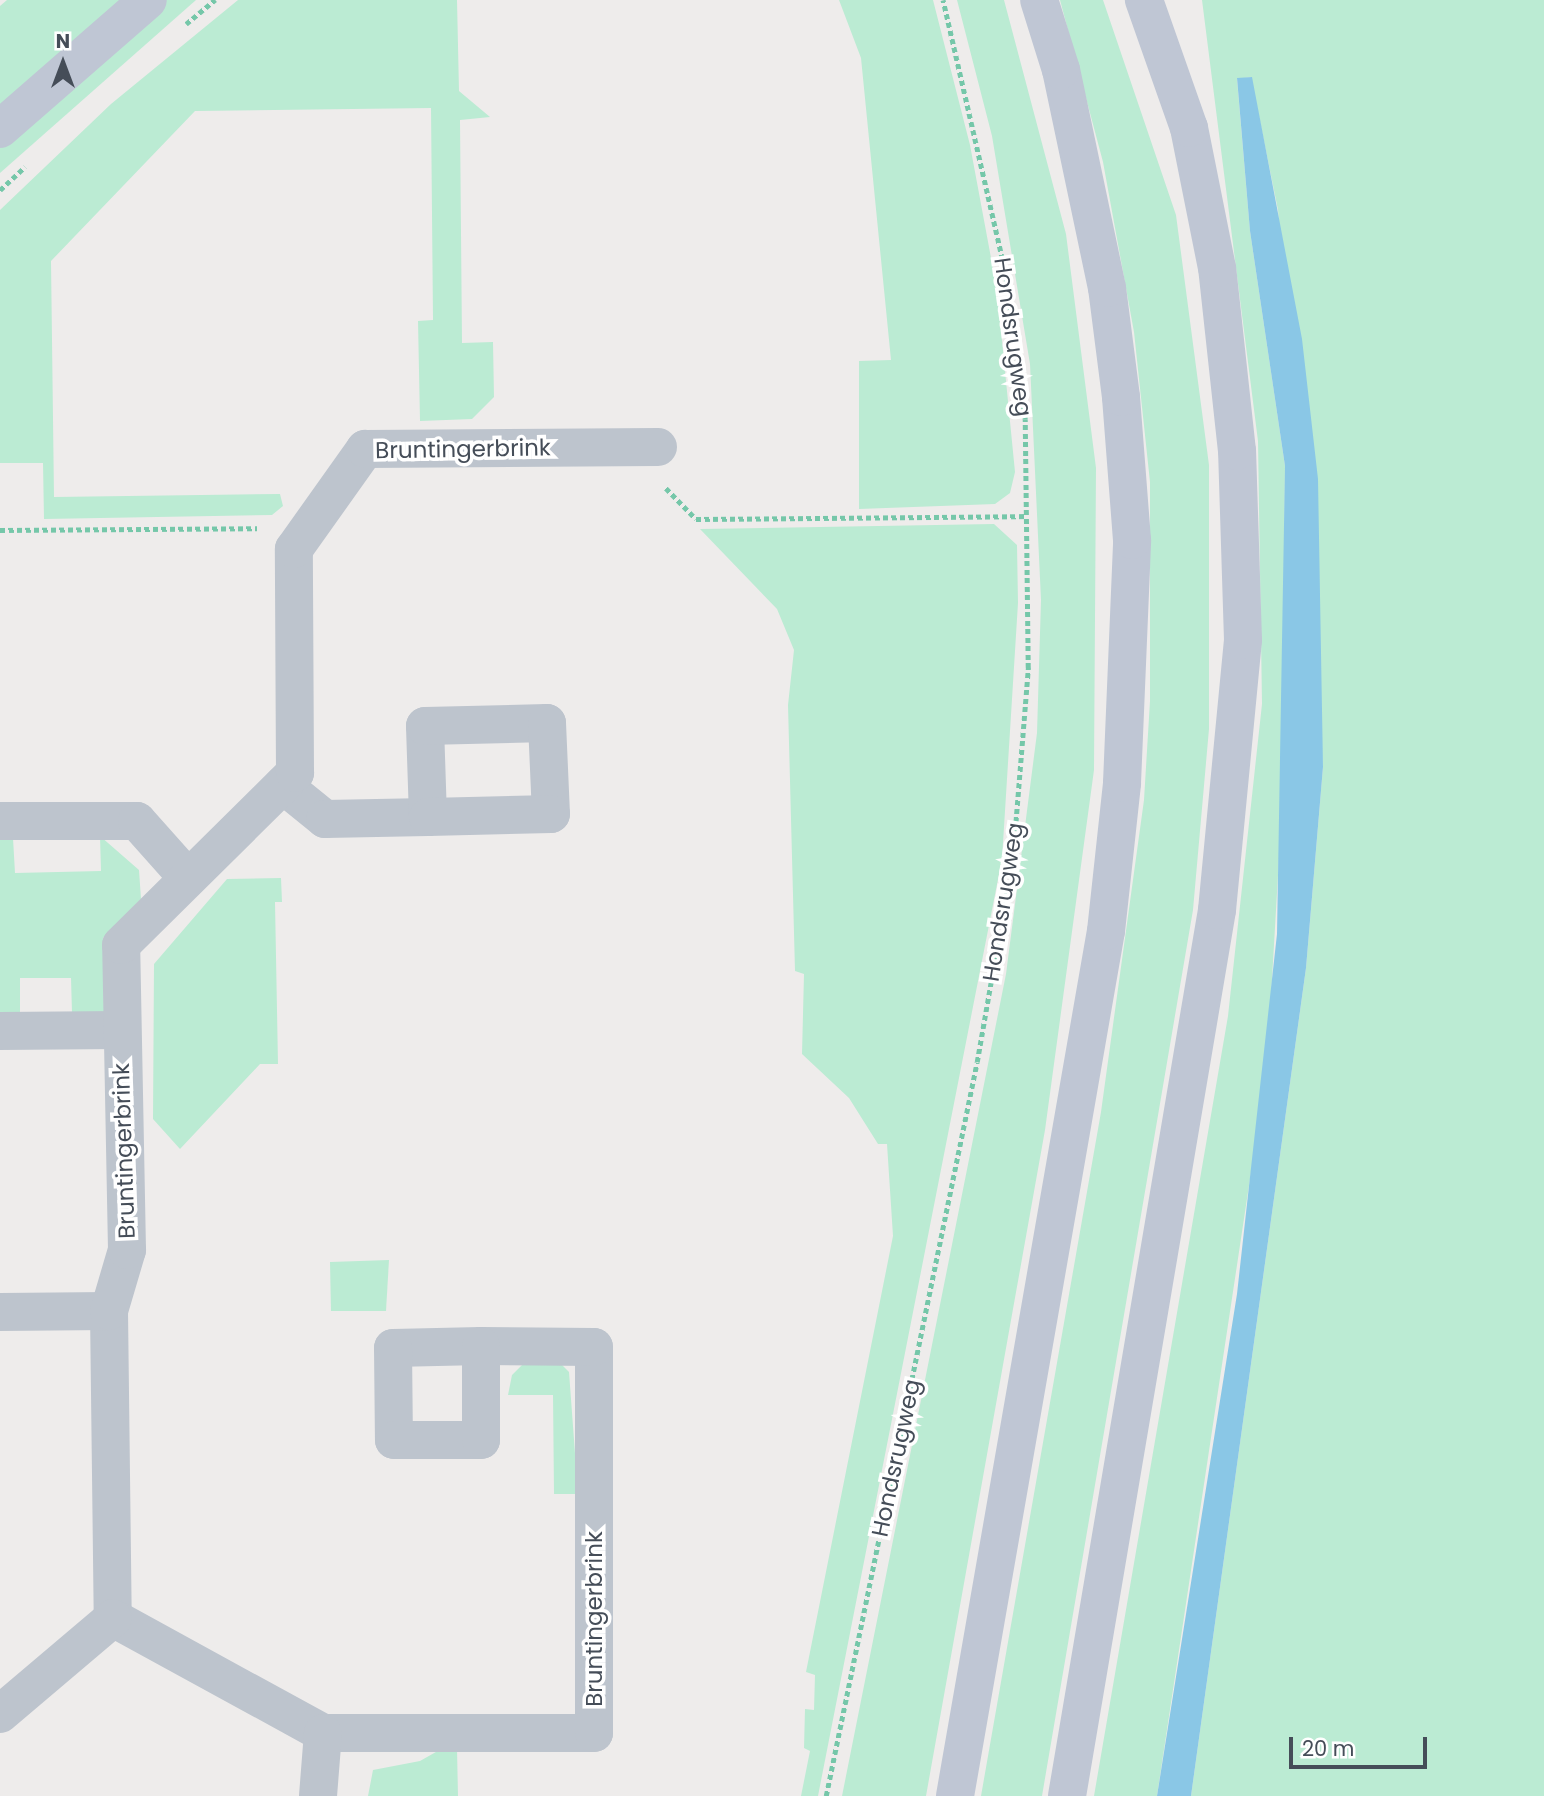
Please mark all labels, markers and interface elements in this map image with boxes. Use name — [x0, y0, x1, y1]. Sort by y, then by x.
north arrow — [28, 28, 98, 98]
text: N — [56, 28, 70, 55]
street label: Hondsrugweg — [988, 256, 1038, 418]
street label: Bruntingerbrink — [375, 434, 551, 464]
street label: Hondsrugweg — [977, 821, 1029, 983]
street label: Bruntingerbrink — [107, 1063, 141, 1239]
street label: Hondsrugweg — [866, 1377, 926, 1539]
street label: Bruntingerbrink — [580, 1531, 608, 1707]
scale bar — [1292, 1722, 1430, 1766]
text: 20 m — [1302, 1734, 1355, 1763]

